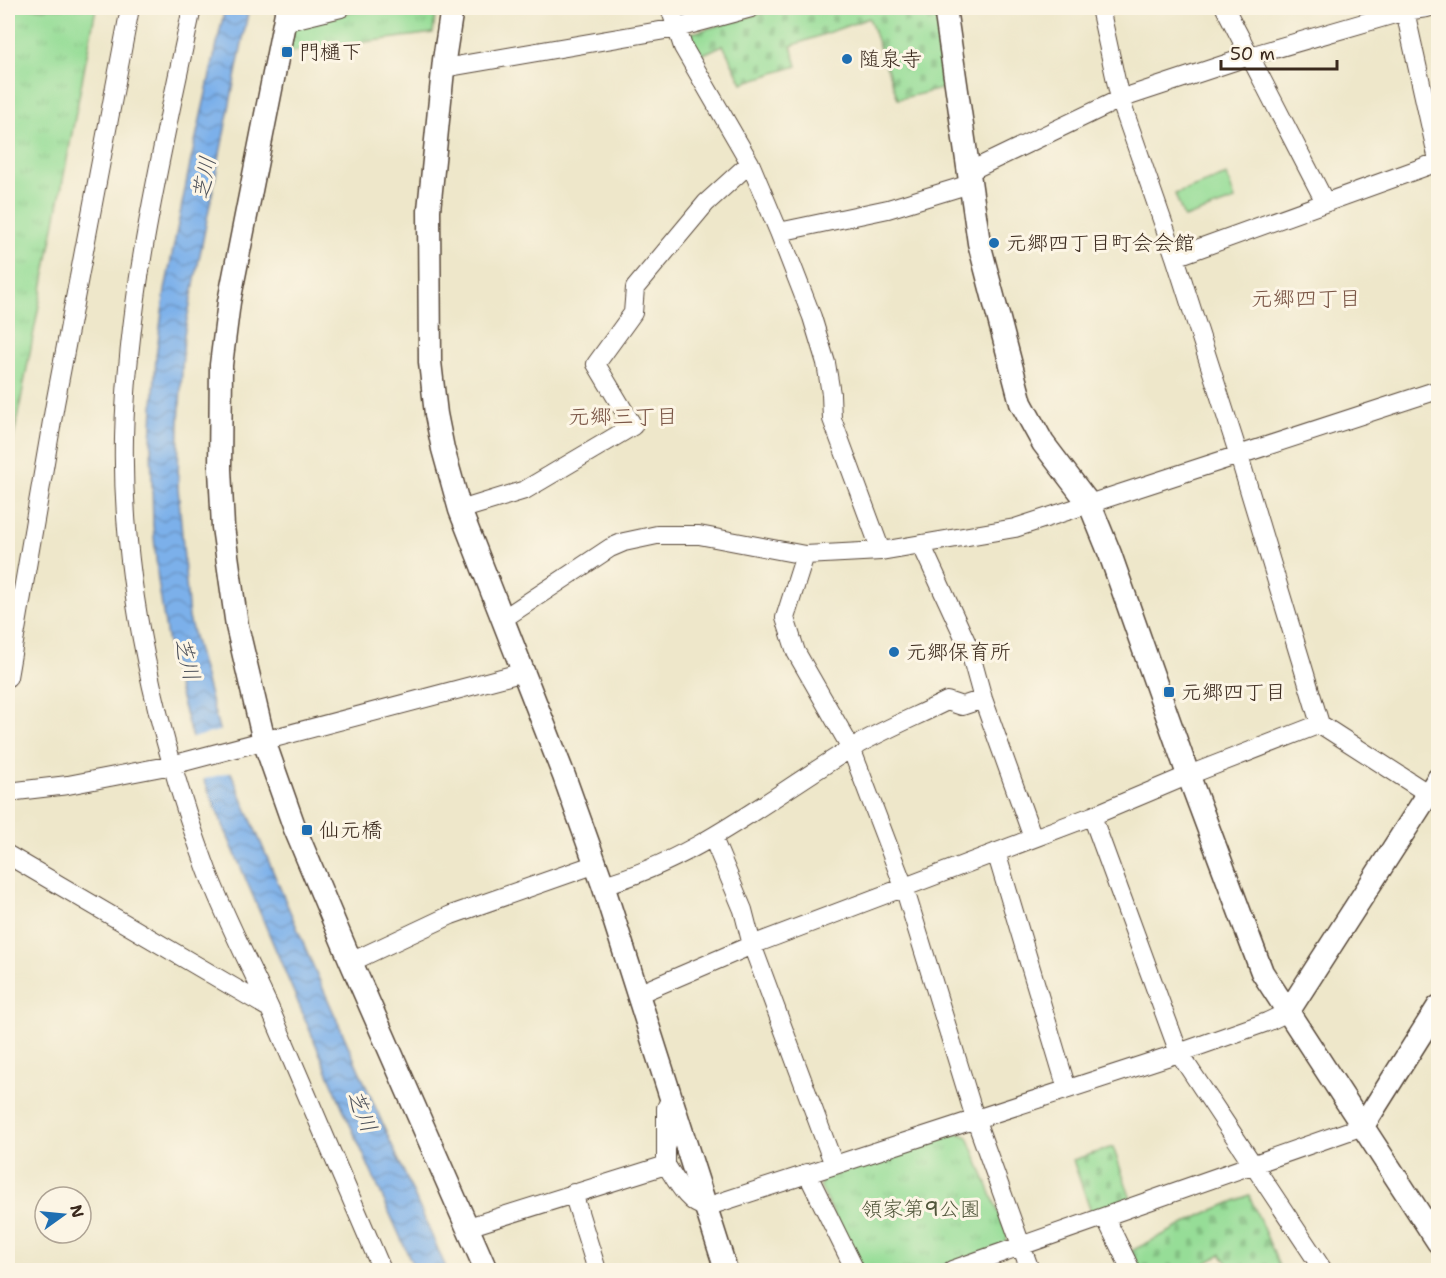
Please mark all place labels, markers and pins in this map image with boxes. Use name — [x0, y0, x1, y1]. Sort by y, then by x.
place label: 門樋下 — [299, 38, 362, 66]
marker: 門樋下 — [280, 45, 294, 59]
place label: 随泉寺 — [859, 45, 922, 73]
marker: 随泉寺 — [840, 52, 854, 66]
place label: 元郷四丁目町会会館 — [1006, 229, 1195, 257]
marker: 元郷四丁目町会会館 — [987, 236, 1001, 250]
place label: 元郷保育所 — [906, 638, 1011, 666]
marker: 元郷保育所 — [887, 645, 901, 659]
place label: 元郷四丁目 — [1181, 678, 1286, 706]
marker: 元郷四丁目 — [1162, 685, 1176, 699]
place label: 仙元橋 — [319, 816, 382, 844]
marker: 仙元橋 — [300, 823, 314, 837]

